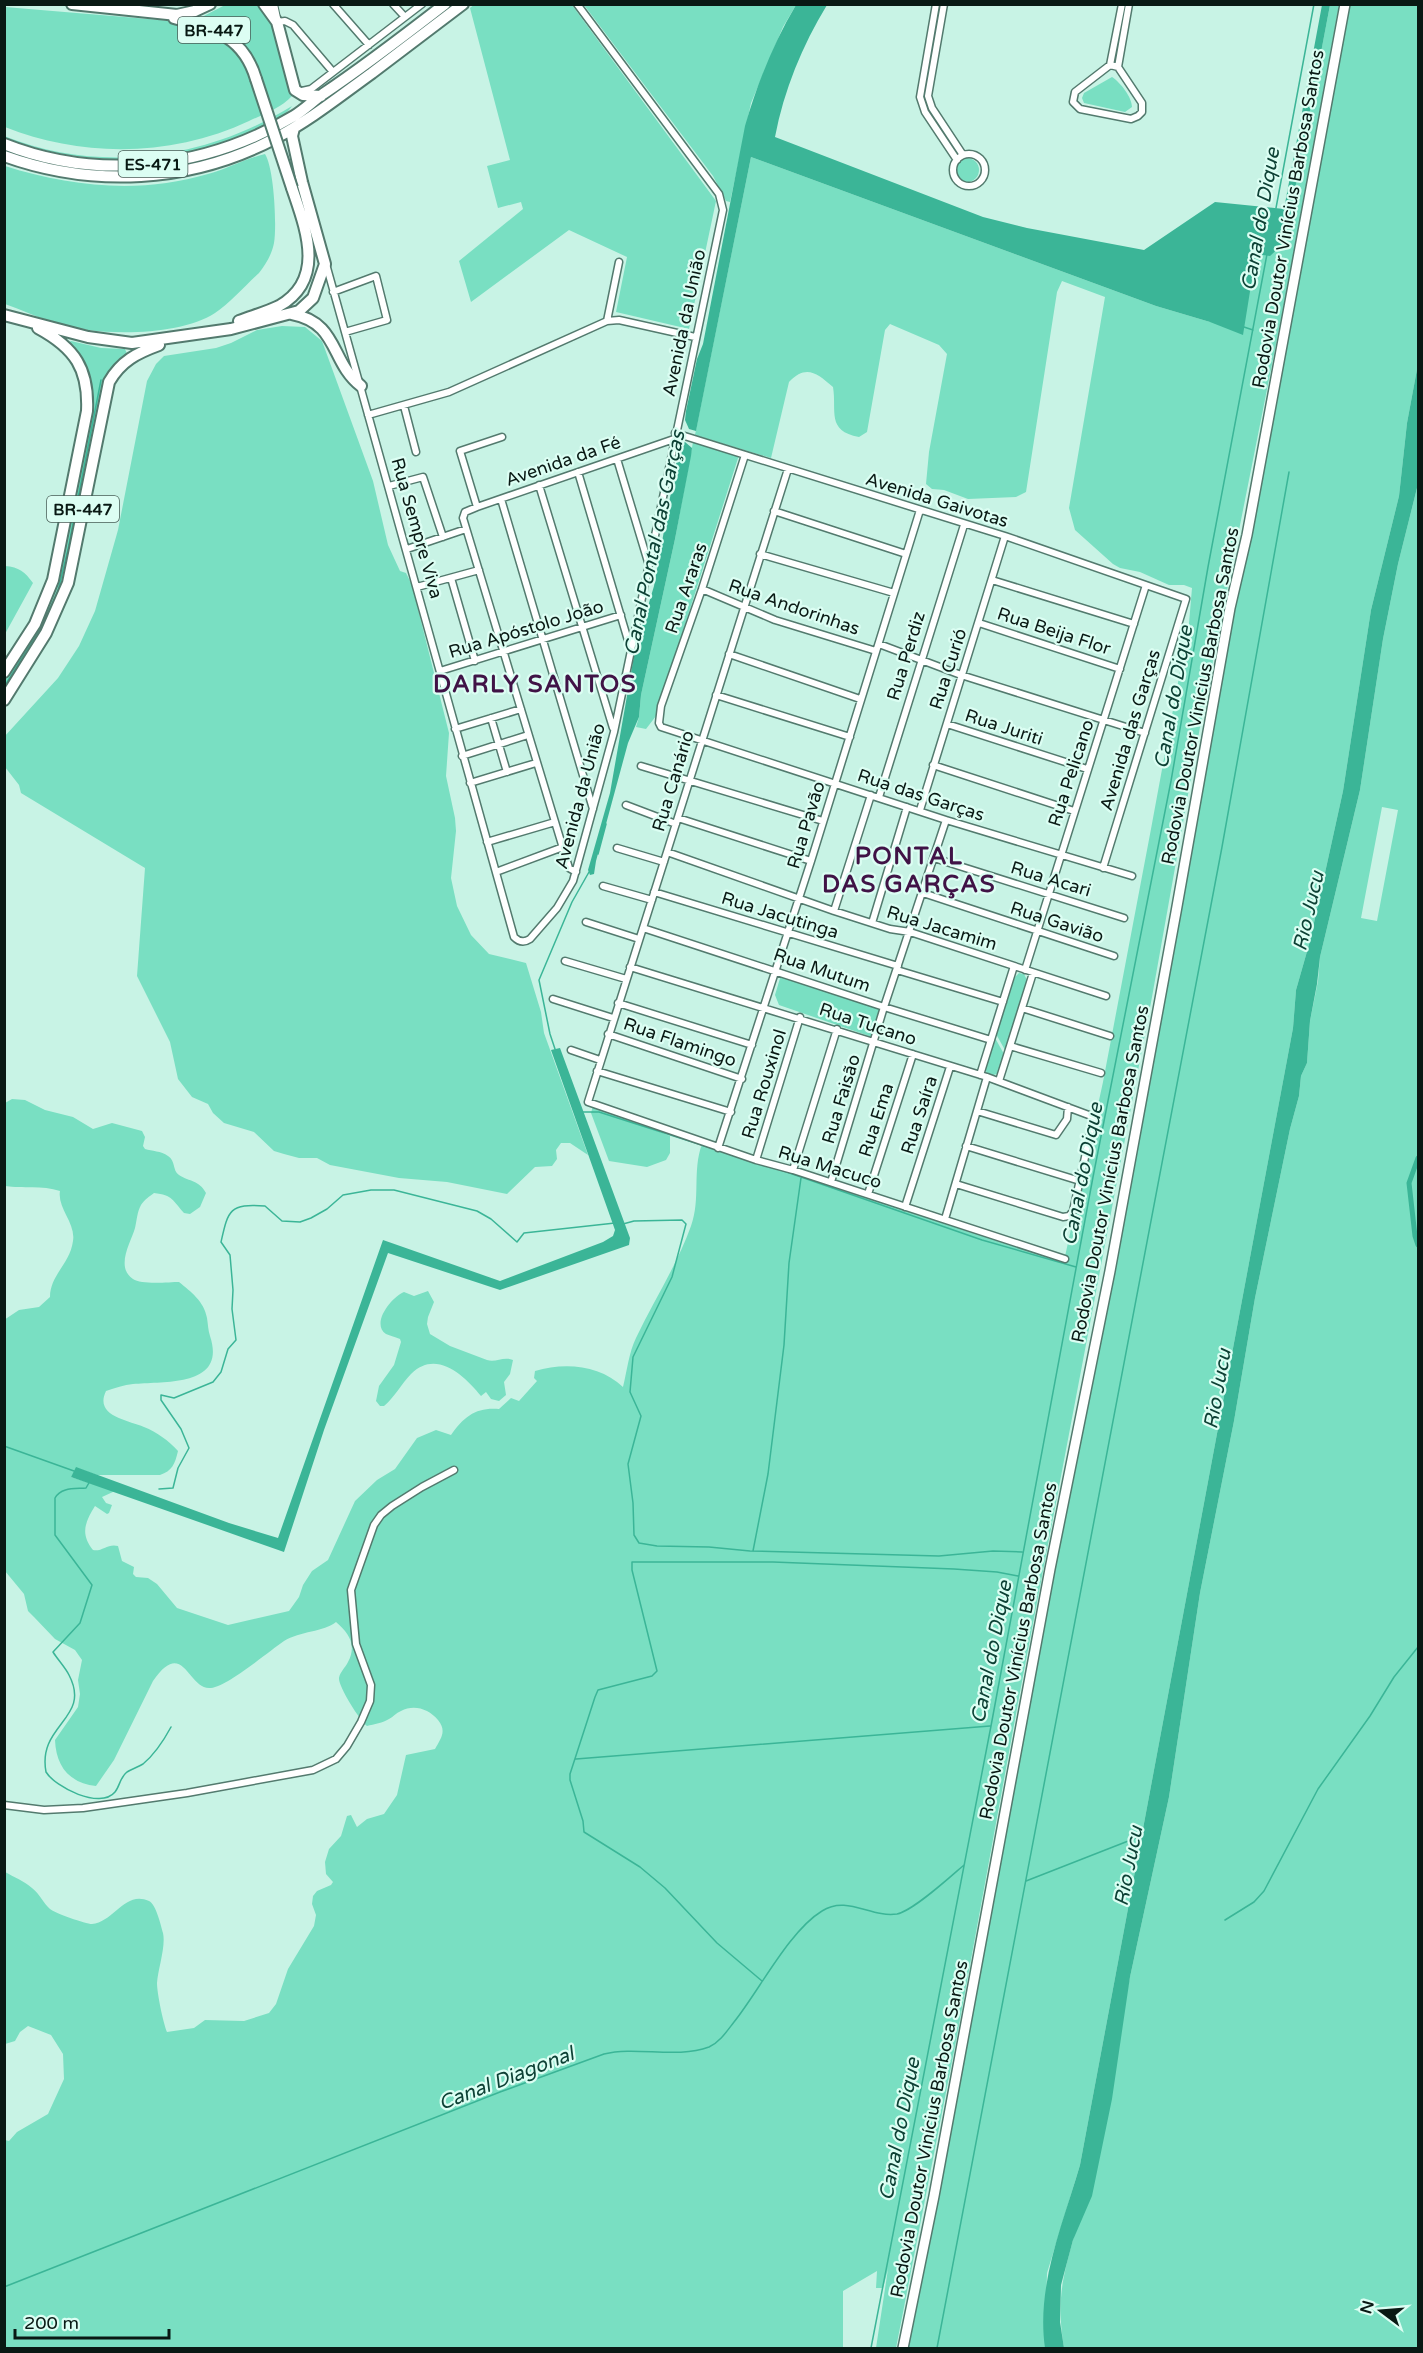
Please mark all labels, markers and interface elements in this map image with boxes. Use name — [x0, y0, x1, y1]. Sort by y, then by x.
road number: BR-447 — [178, 17, 250, 43]
street label: Rodovia Doutor Vinícius Barbosa Santos — [1247, 48, 1329, 390]
water label: Canal do Dique — [1237, 144, 1286, 292]
road number: ES-471 — [118, 151, 188, 177]
street label: Avenida da União — [658, 247, 710, 399]
water label: Canal Pontal das Garças — [619, 427, 691, 658]
street label: Avenida da Fé — [502, 431, 624, 491]
street label: Rua Sempre Viva — [386, 455, 448, 601]
street label: Avenida Gaivotas — [863, 468, 1011, 532]
road number: BR-447 — [47, 496, 119, 522]
street label: Rodovia Doutor Vinícius Barbosa Santos — [1156, 525, 1244, 867]
street label: Rua Araras — [660, 540, 712, 636]
street label: Rua Andorinhas — [726, 574, 862, 640]
street label: Rua Apóstolo João — [446, 595, 606, 663]
street label: Rua Beija Flor — [994, 602, 1114, 660]
street label: Rua Perdiz — [882, 609, 930, 703]
water label: Canal do Dique — [1150, 622, 1199, 770]
street label: Rua Curió — [925, 626, 971, 712]
street label: Avenida das Garças — [1095, 647, 1165, 813]
district label: DARLY SANTOS — [433, 670, 637, 699]
street label: Rua Juriti — [962, 704, 1046, 750]
street label: Rua Pelicano — [1043, 717, 1099, 829]
street label: Avenida da União — [550, 721, 610, 871]
street label: Rua Canário — [647, 728, 699, 834]
street label: Rua das Garças — [855, 764, 987, 826]
street label: Rua Pavão — [782, 778, 830, 872]
district label: PONTAL DAS GARÇAS — [822, 842, 996, 899]
street label: Rua Acari — [1008, 856, 1094, 902]
water label: Rio Jucu — [1288, 867, 1330, 953]
street label: Rua Jacutinga — [719, 887, 841, 943]
street label: Rua Gavião — [1007, 897, 1107, 948]
street label: Rua Jacamim — [884, 901, 1000, 955]
street label: Rua Mutum — [771, 943, 873, 997]
street label: Rua Tucano — [817, 998, 919, 1050]
street label: Rodovia Doutor Vinícius Barbosa Santos — [1066, 1003, 1154, 1345]
street label: Rua Flamingo — [621, 1012, 740, 1072]
street label: Rua Rouxinol — [737, 1026, 791, 1142]
street label: Rua Faisão — [817, 1052, 865, 1146]
street label: Rua Saíra — [896, 1073, 942, 1157]
street label: Rua Ema — [854, 1080, 898, 1160]
water label: Canal do Dique — [1057, 1099, 1109, 1247]
street label: Rua Macuco — [776, 1141, 884, 1193]
water label: Rio Jucu — [1199, 1345, 1237, 1431]
street label: Rodovia Doutor Vinícius Barbosa Santos — [974, 1480, 1062, 1822]
water label: Canal do Dique — [966, 1577, 1018, 1725]
water label: Rio Jucu — [1109, 1822, 1149, 1908]
street label: Rodovia Doutor Vinícius Barbosa Santos — [885, 1958, 973, 2300]
water label: Canal Diagonal — [435, 2041, 579, 2116]
water label: Canal do Dique — [874, 2054, 926, 2202]
north arrow — [1351, 2281, 1411, 2341]
text: N — [1356, 2298, 1379, 2316]
scale bar — [15, 2302, 170, 2340]
text: 200 m — [24, 2312, 79, 2334]

